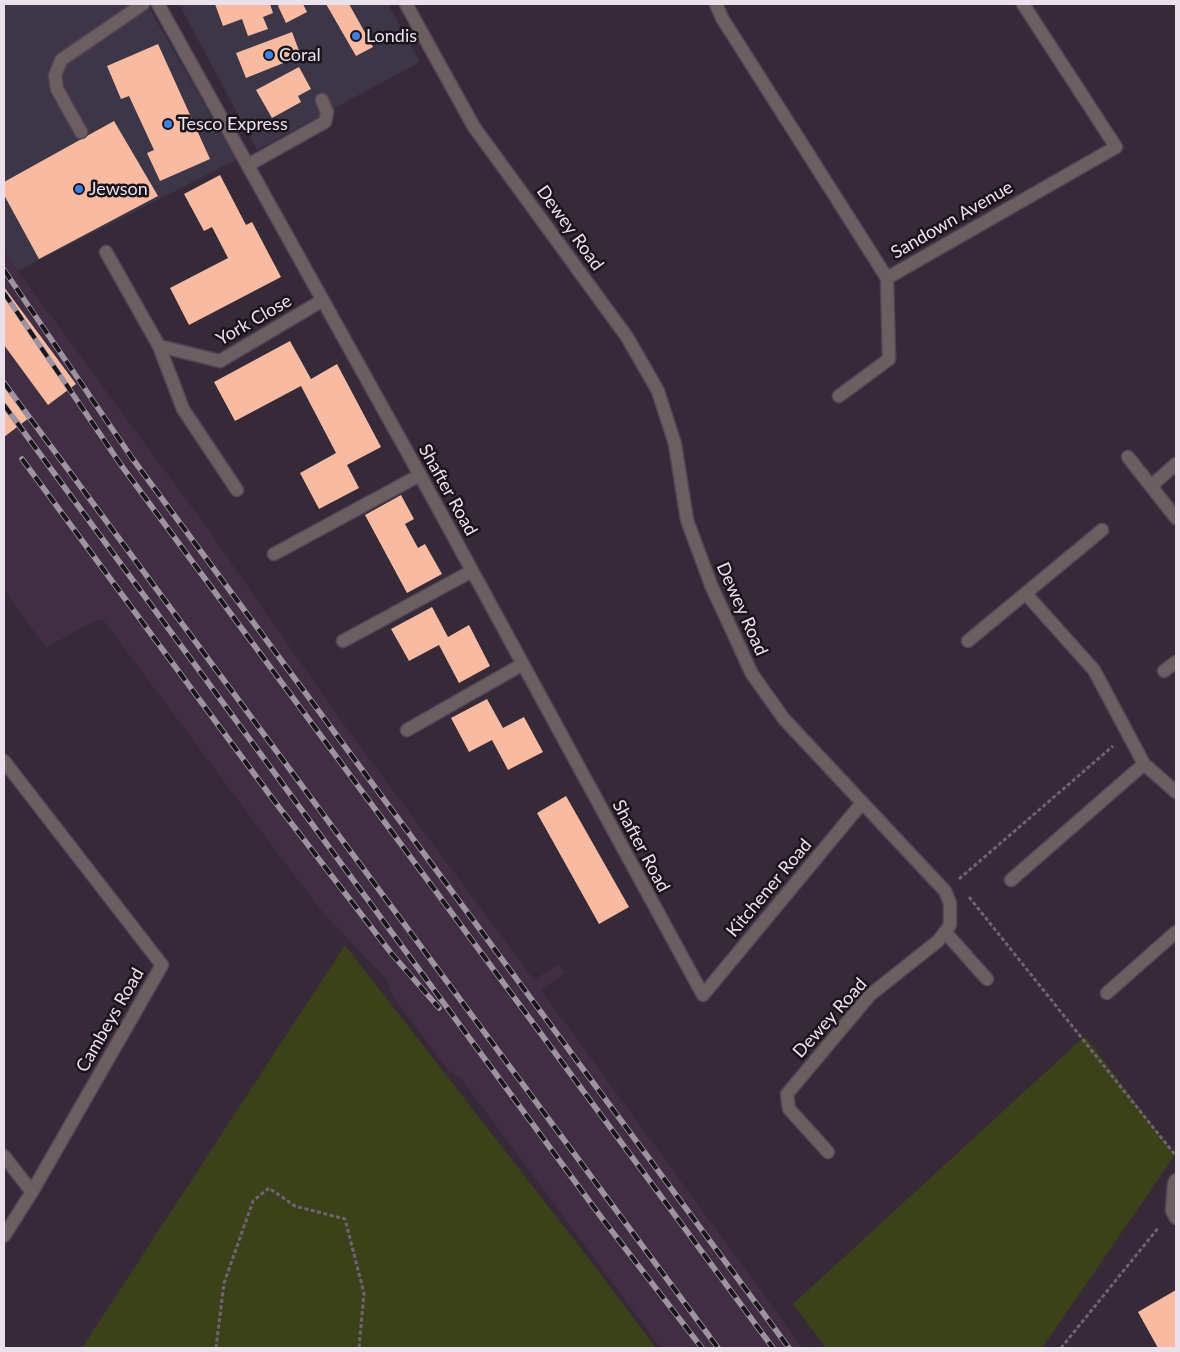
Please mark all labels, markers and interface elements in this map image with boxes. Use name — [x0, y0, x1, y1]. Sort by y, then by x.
place label: Londis — [366, 25, 417, 47]
marker: Londis — [350, 30, 362, 42]
place label: Coral — [279, 44, 321, 66]
marker: Coral — [263, 49, 275, 61]
place label: Tesco Express — [178, 113, 288, 135]
marker: Tesco Express — [162, 118, 174, 130]
street label: Sandown Avenue — [887, 176, 1017, 264]
place label: Jewson — [89, 178, 148, 200]
street label: Dewey Road — [532, 181, 608, 275]
marker: Jewson — [73, 183, 85, 195]
street label: York Close — [212, 290, 296, 350]
street label: Shafter Road — [414, 440, 482, 540]
street label: Dewey Road — [712, 559, 772, 659]
street label: Shafter Road — [608, 796, 674, 896]
street label: Kitchener Road — [722, 835, 816, 941]
street label: Cambeys Road — [72, 964, 148, 1076]
street label: Dewey Road — [788, 974, 872, 1062]

